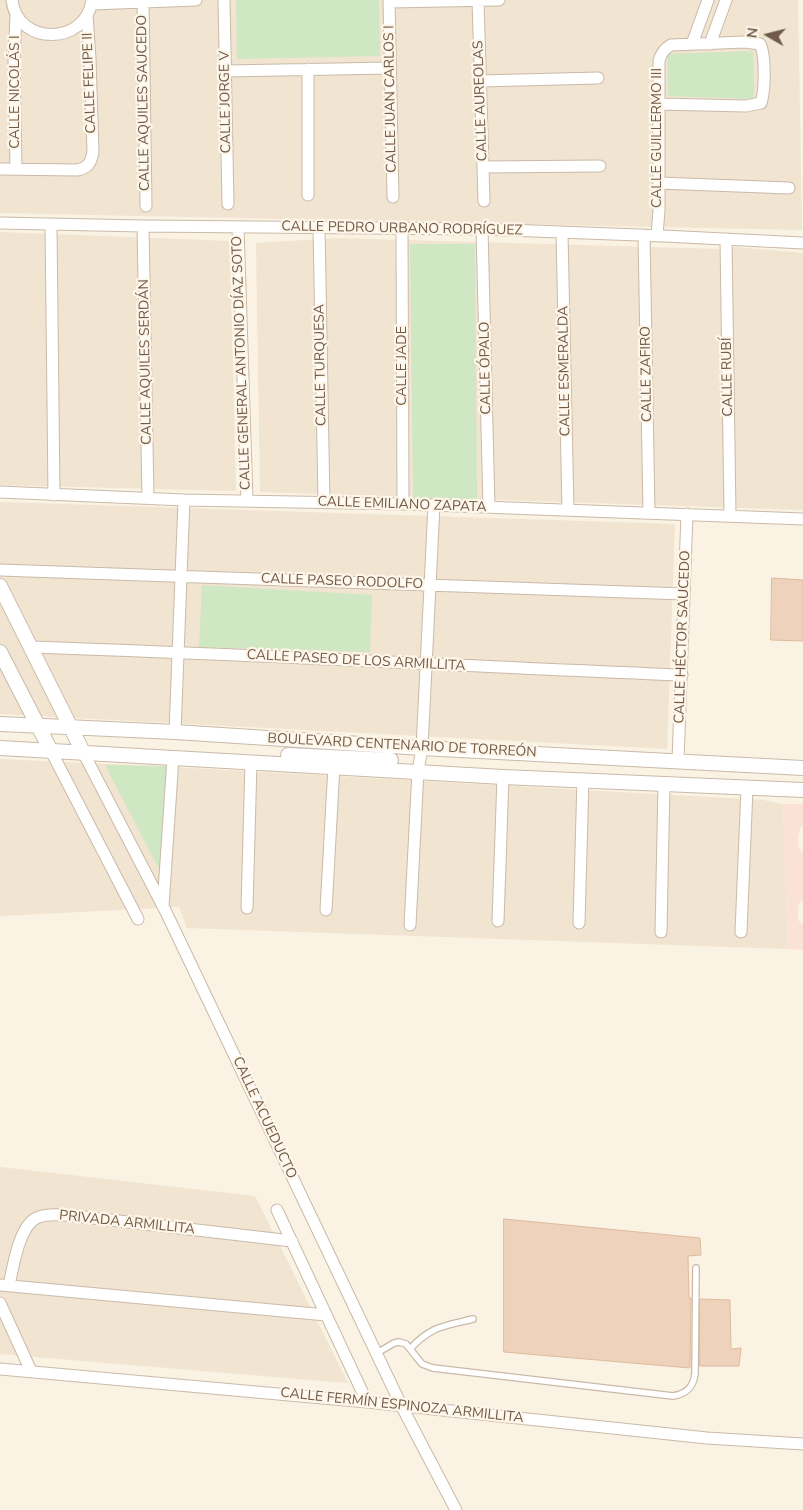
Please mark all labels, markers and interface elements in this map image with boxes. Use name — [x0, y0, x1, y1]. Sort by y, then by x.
north arrow — [743, 10, 793, 60]
street label: CALLE AQUILES SAUCEDO — [134, 15, 154, 191]
street label: CALLE JUAN CARLOS I — [381, 25, 401, 173]
text: N — [743, 26, 763, 39]
street label: CALLE FELIPE II — [80, 32, 100, 134]
street label: CALLE NICOLÁS I — [8, 35, 24, 149]
street label: CALLE AUREOLAS — [470, 40, 492, 162]
street label: CALLE JORGE V — [217, 51, 235, 153]
street label: CALLE GUILLERMO III — [650, 68, 666, 208]
street label: CALLE PEDRO URBANO RODRÍGUEZ — [281, 218, 523, 240]
street label: CALLE GENERAL ANTONIO DÍAZ SOTO — [229, 236, 255, 490]
street label: CALLE AQUILES SERDÁN — [136, 279, 156, 445]
street label: CALLE TURQUESA — [312, 304, 330, 426]
street label: CALLE ESMERALDA — [555, 306, 575, 436]
street label: CALLE ÓPALO — [477, 321, 495, 415]
street label: CALLE JADE — [395, 326, 411, 406]
street label: CALLE ZAFIRO — [638, 326, 656, 422]
street label: CALLE RUBÍ — [719, 337, 737, 417]
street label: CALLE EMILIANO ZAPATA — [317, 494, 487, 516]
street label: CALLE HÉCTOR SAUCEDO — [672, 550, 694, 724]
street label: CALLE PASEO RODOLFO — [261, 571, 423, 593]
street label: CALLE PASEO DE LOS ARMILLITA — [246, 647, 466, 675]
street label: BOULEVARD CENTENARIO DE TORREÓN — [267, 731, 537, 761]
street label: CALLE ACUEDUCTO — [228, 1054, 300, 1182]
street label: PRIVADA ARMILLITA — [58, 1208, 196, 1238]
street label: CALLE FERMÍN ESPINOZA ARMILLITA — [280, 1385, 524, 1427]

